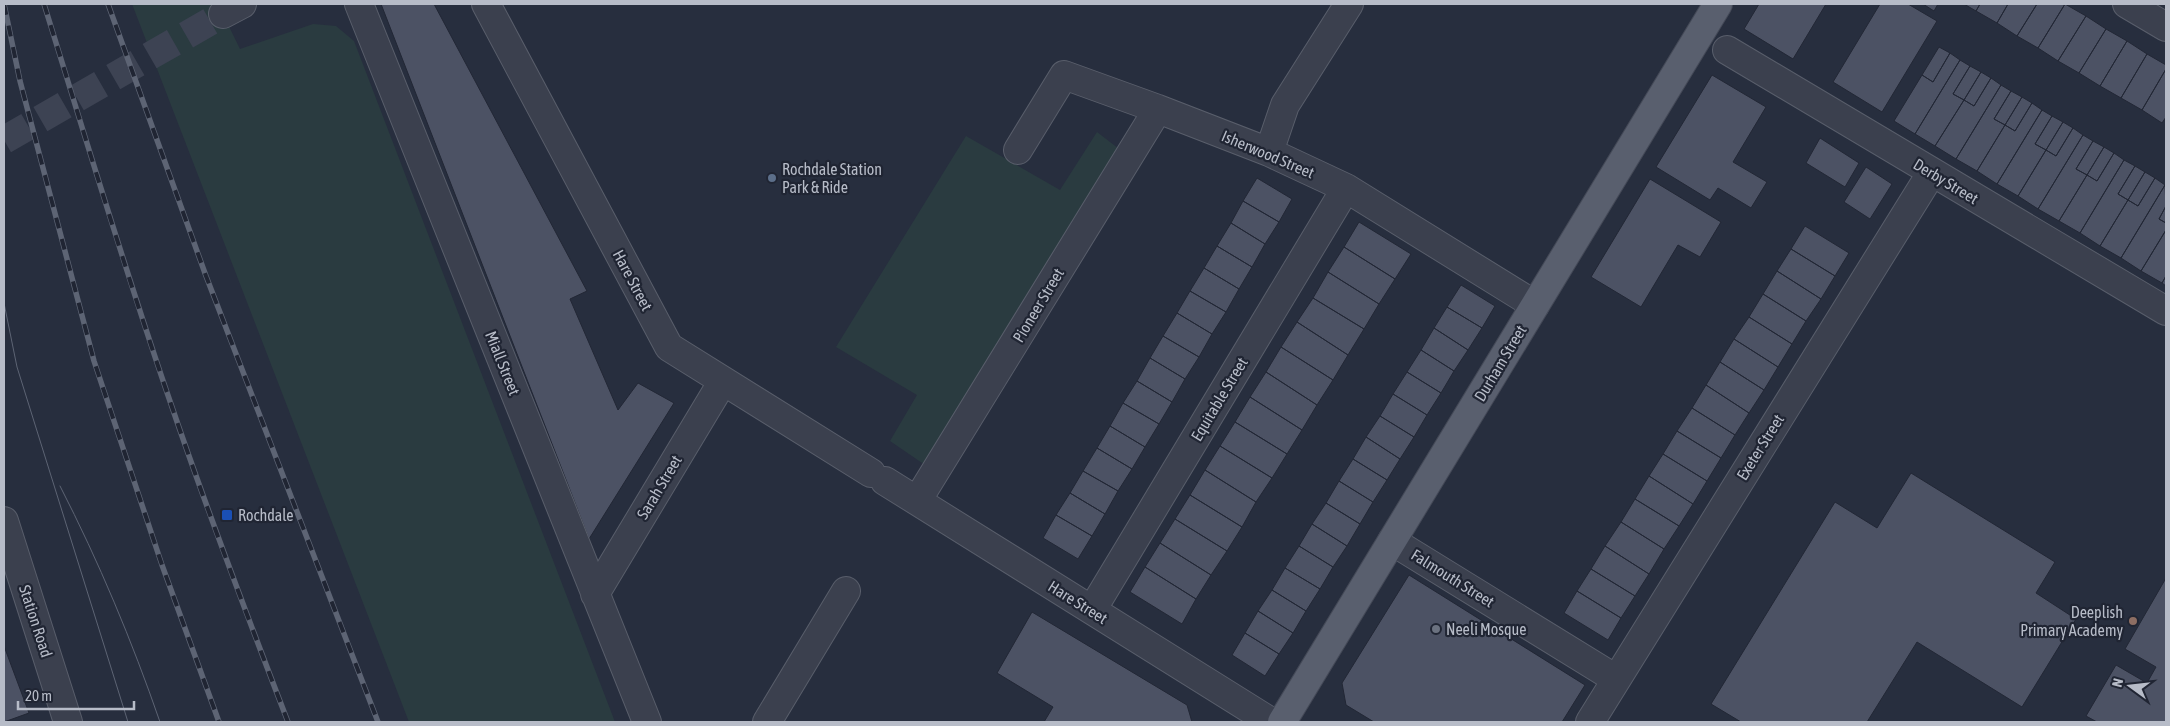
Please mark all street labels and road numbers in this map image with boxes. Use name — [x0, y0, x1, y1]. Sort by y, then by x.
street label: Isherwood Street — [1219, 126, 1317, 182]
street label: Derby Street — [1910, 155, 1982, 208]
street label: Hare Street — [610, 247, 657, 314]
street label: Pioneer Street — [1009, 264, 1067, 345]
street label: Durham Street — [1470, 321, 1530, 404]
street label: Miall Street — [482, 328, 524, 398]
street label: Equitable Street — [1187, 354, 1252, 444]
street label: Exeter Street — [1733, 410, 1787, 483]
street label: Sarah Street — [633, 452, 685, 522]
street label: Falmouth Street — [1408, 545, 1498, 611]
street label: Hare Street — [1045, 577, 1111, 627]
street label: Station Road — [16, 583, 56, 659]

